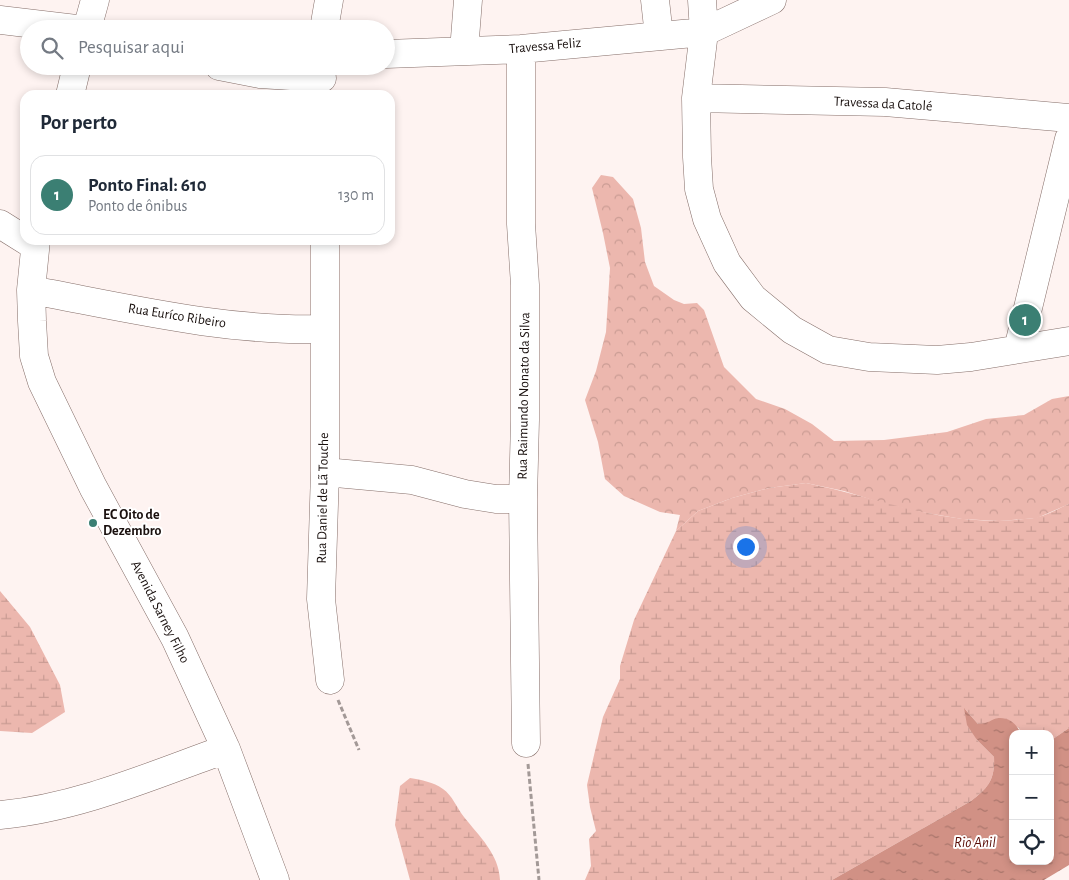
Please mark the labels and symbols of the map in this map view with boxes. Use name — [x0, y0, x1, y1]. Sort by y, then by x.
street label: Travessa Feliz — [508, 36, 582, 56]
street label: Travessa da Catolé — [833, 94, 933, 114]
street label: Rua Euríco Ribeiro — [127, 301, 227, 331]
pin: 1 — [1009, 301, 1041, 339]
street label: Rua Raimundo Nonato da Silva — [516, 312, 532, 480]
street label: Rua Daniel de Lã Touche — [315, 432, 331, 564]
place label: EC Oito de Dezembro — [103, 508, 162, 538]
marker: EC Oito de Dezembro — [87, 517, 99, 529]
your location — [733, 534, 759, 560]
street label: Avenida Sarney Filho — [128, 559, 192, 666]
water label: Rio Anil — [954, 835, 996, 850]

